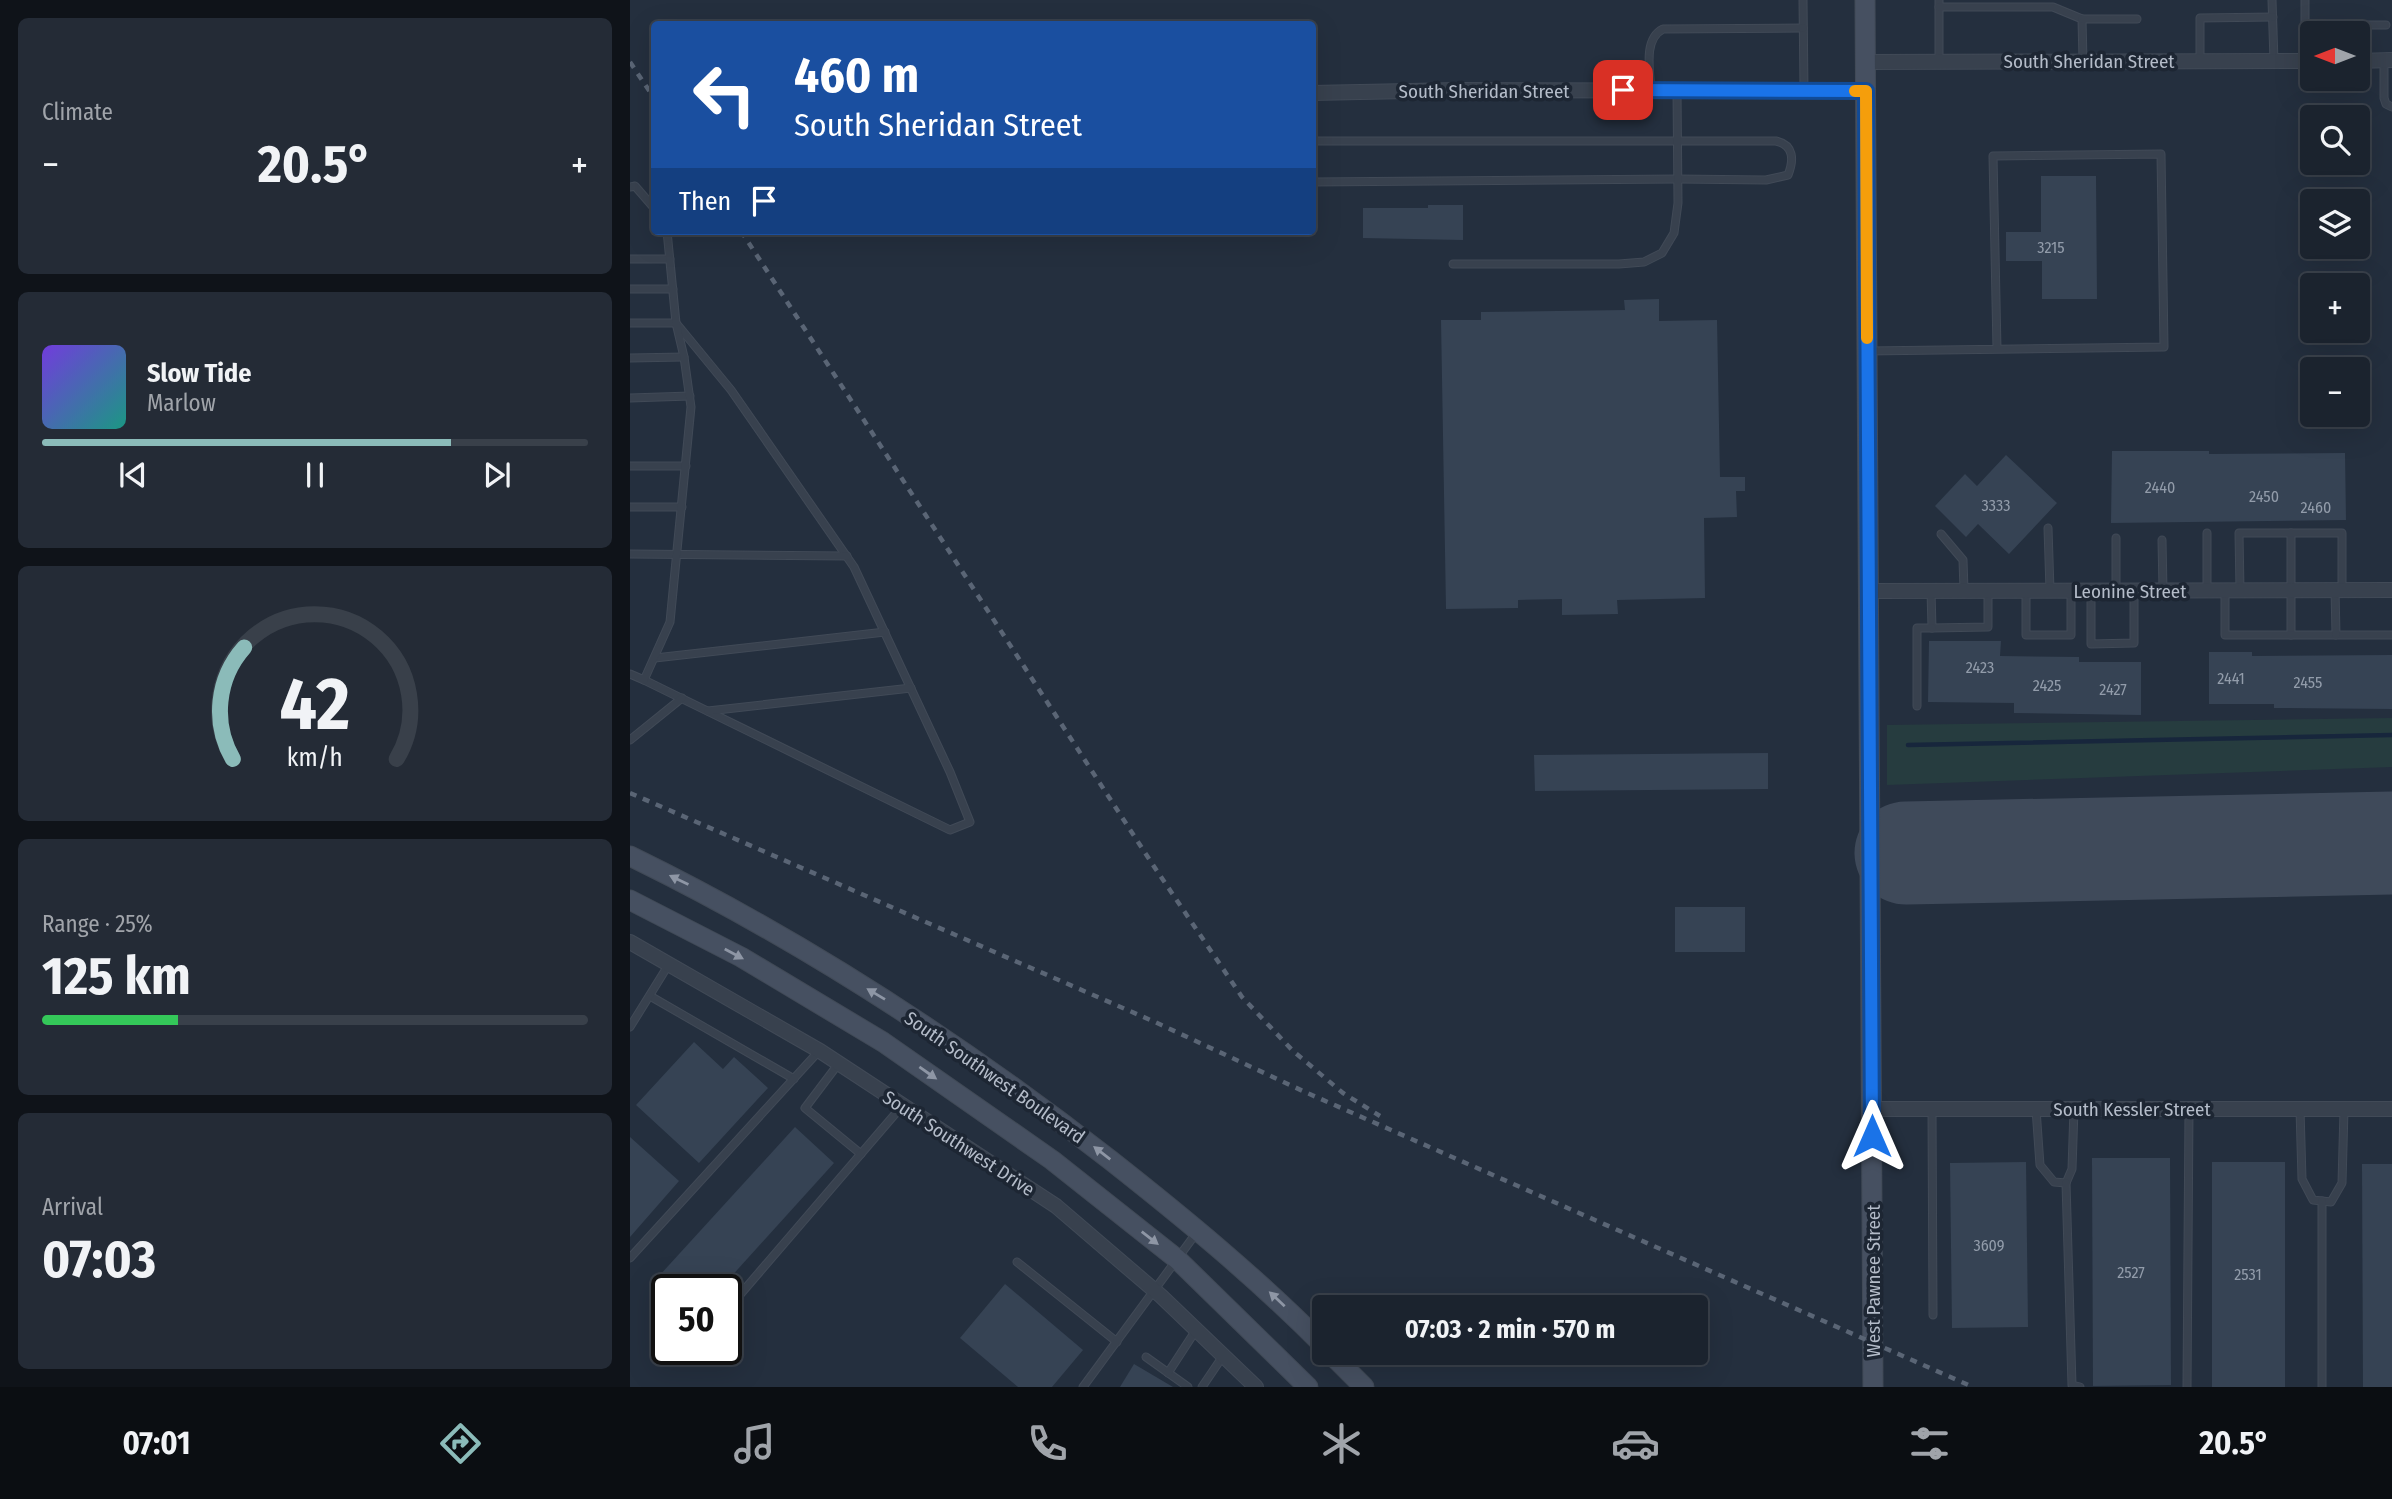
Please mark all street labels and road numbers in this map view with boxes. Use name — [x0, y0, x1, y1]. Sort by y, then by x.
street label: South Sheridan Street — [2004, 50, 2175, 73]
street label: South Sheridan Street — [1399, 80, 1570, 103]
street label: Leonine Street — [2074, 580, 2187, 603]
street label: South Southwest Boulevard — [900, 1006, 1089, 1148]
street label: South Southwest Drive — [878, 1086, 1039, 1201]
street label: South Kessler Street — [2053, 1098, 2211, 1121]
street label: West Pawnee Street — [1862, 1204, 1885, 1357]

